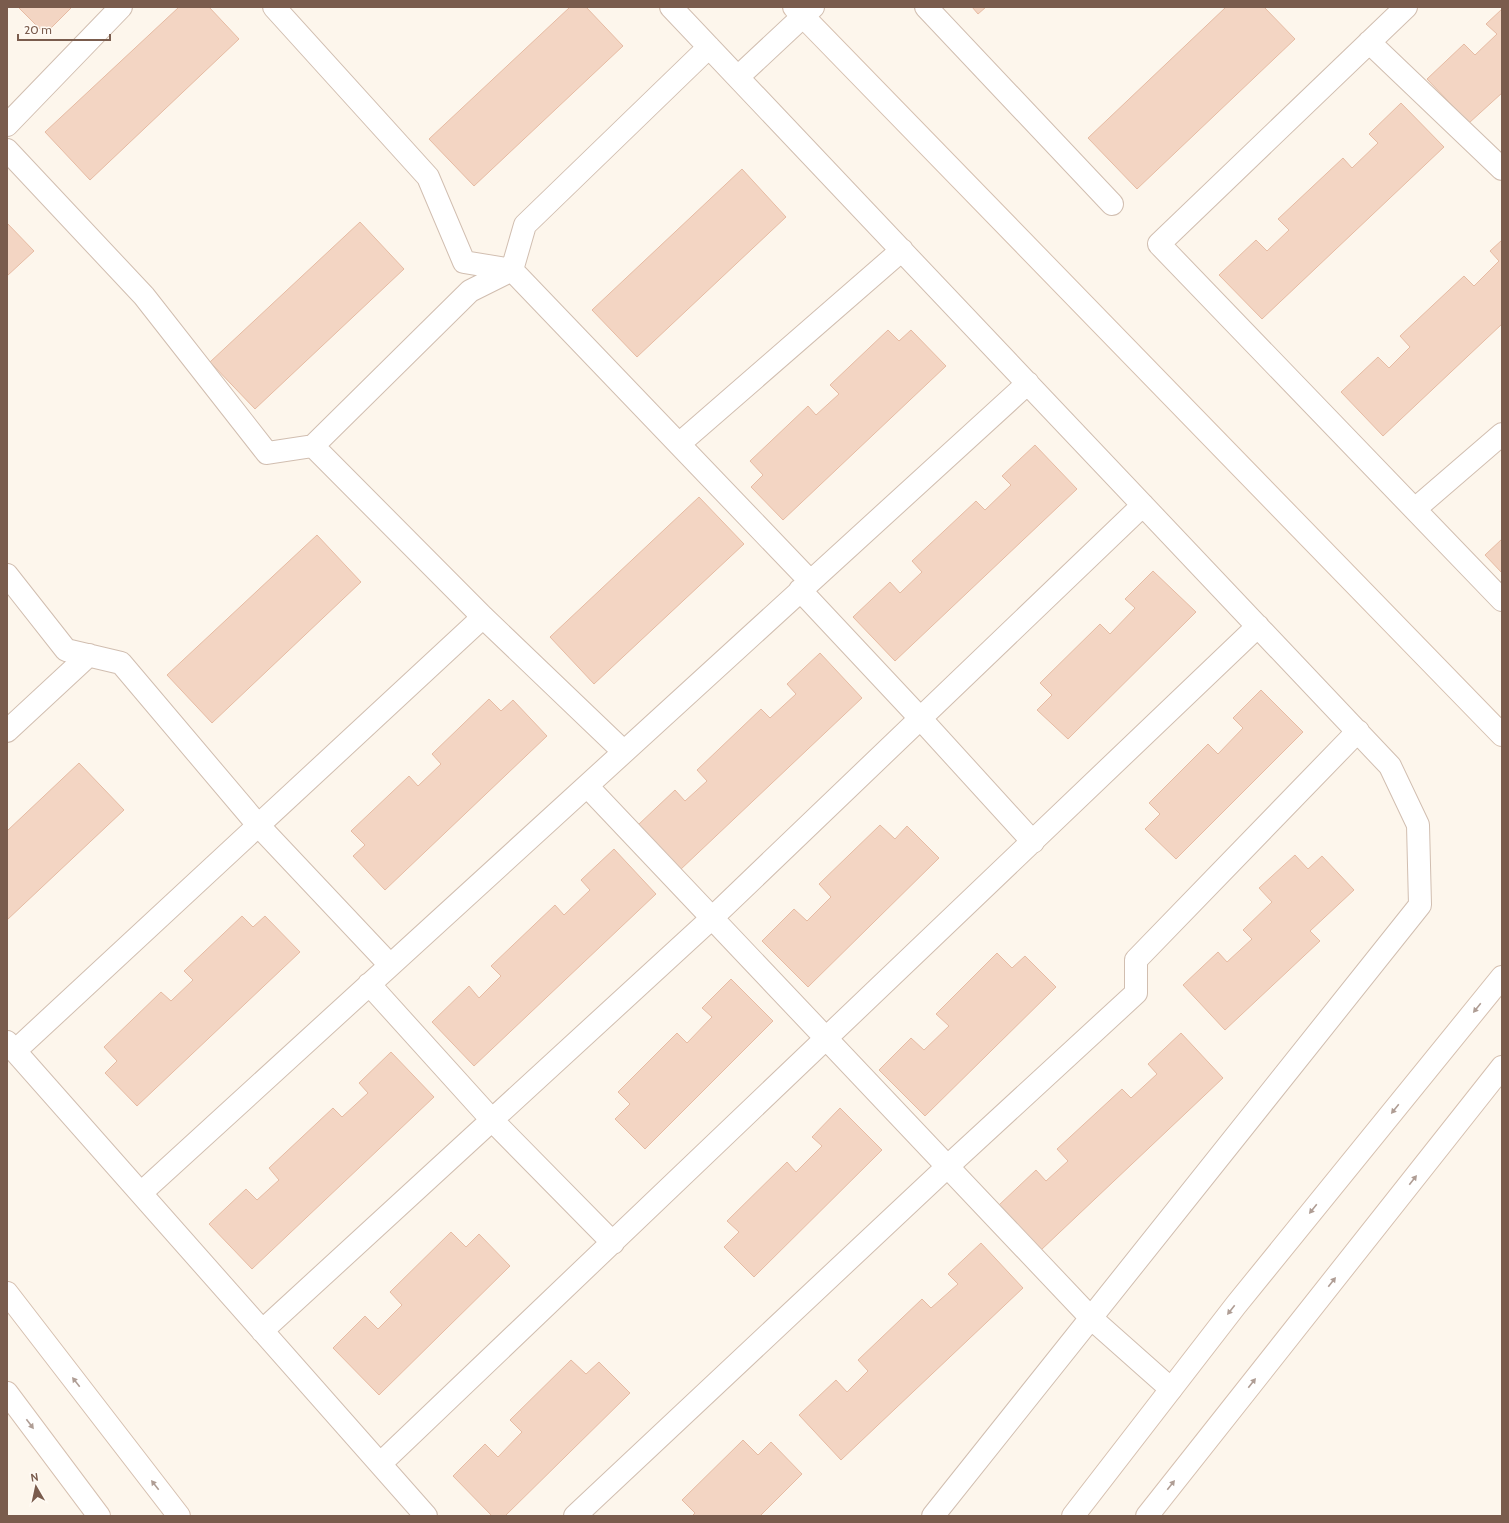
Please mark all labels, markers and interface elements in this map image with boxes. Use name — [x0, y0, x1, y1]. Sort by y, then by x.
scale bar — [18, 16, 110, 42]
text: 20 m — [24, 22, 52, 37]
one-way arrow — [1473, 1002, 1482, 1013]
one-way arrow — [1391, 1103, 1400, 1114]
one-way arrow — [1409, 1174, 1417, 1185]
one-way arrow — [1309, 1204, 1318, 1215]
one-way arrow — [1328, 1276, 1337, 1287]
one-way arrow — [1227, 1305, 1236, 1316]
one-way arrow — [72, 1377, 80, 1387]
one-way arrow — [1247, 1378, 1256, 1389]
one-way arrow — [26, 1419, 34, 1429]
north arrow — [16, 1467, 56, 1507]
text: N — [29, 1470, 39, 1485]
one-way arrow — [151, 1480, 159, 1491]
one-way arrow — [1167, 1480, 1175, 1491]

